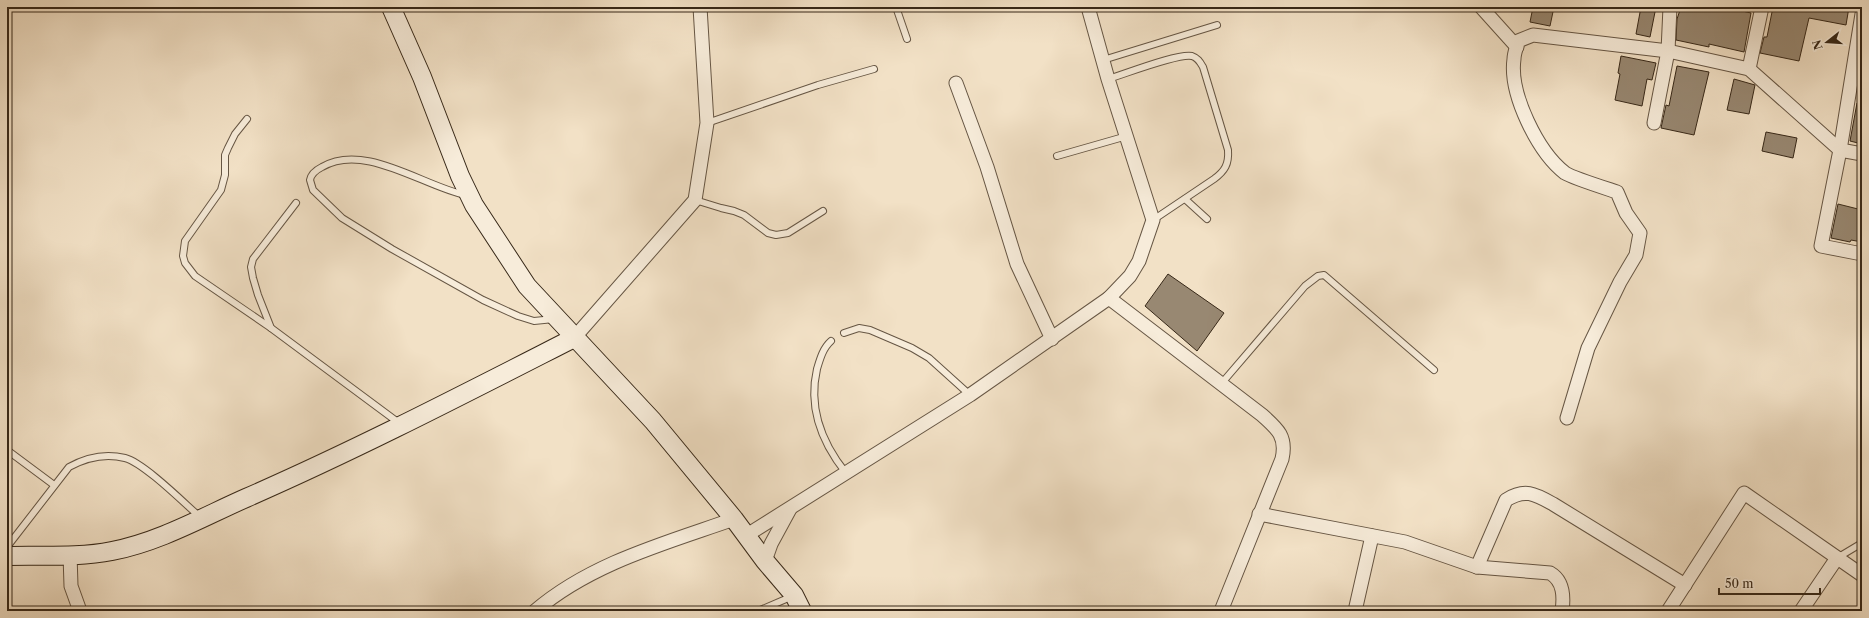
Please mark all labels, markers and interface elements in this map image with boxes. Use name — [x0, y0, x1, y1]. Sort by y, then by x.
north arrow — [1807, 22, 1847, 62]
text: N — [1809, 38, 1826, 52]
scale bar — [1719, 570, 1820, 596]
text: 50 m — [1725, 576, 1754, 591]

